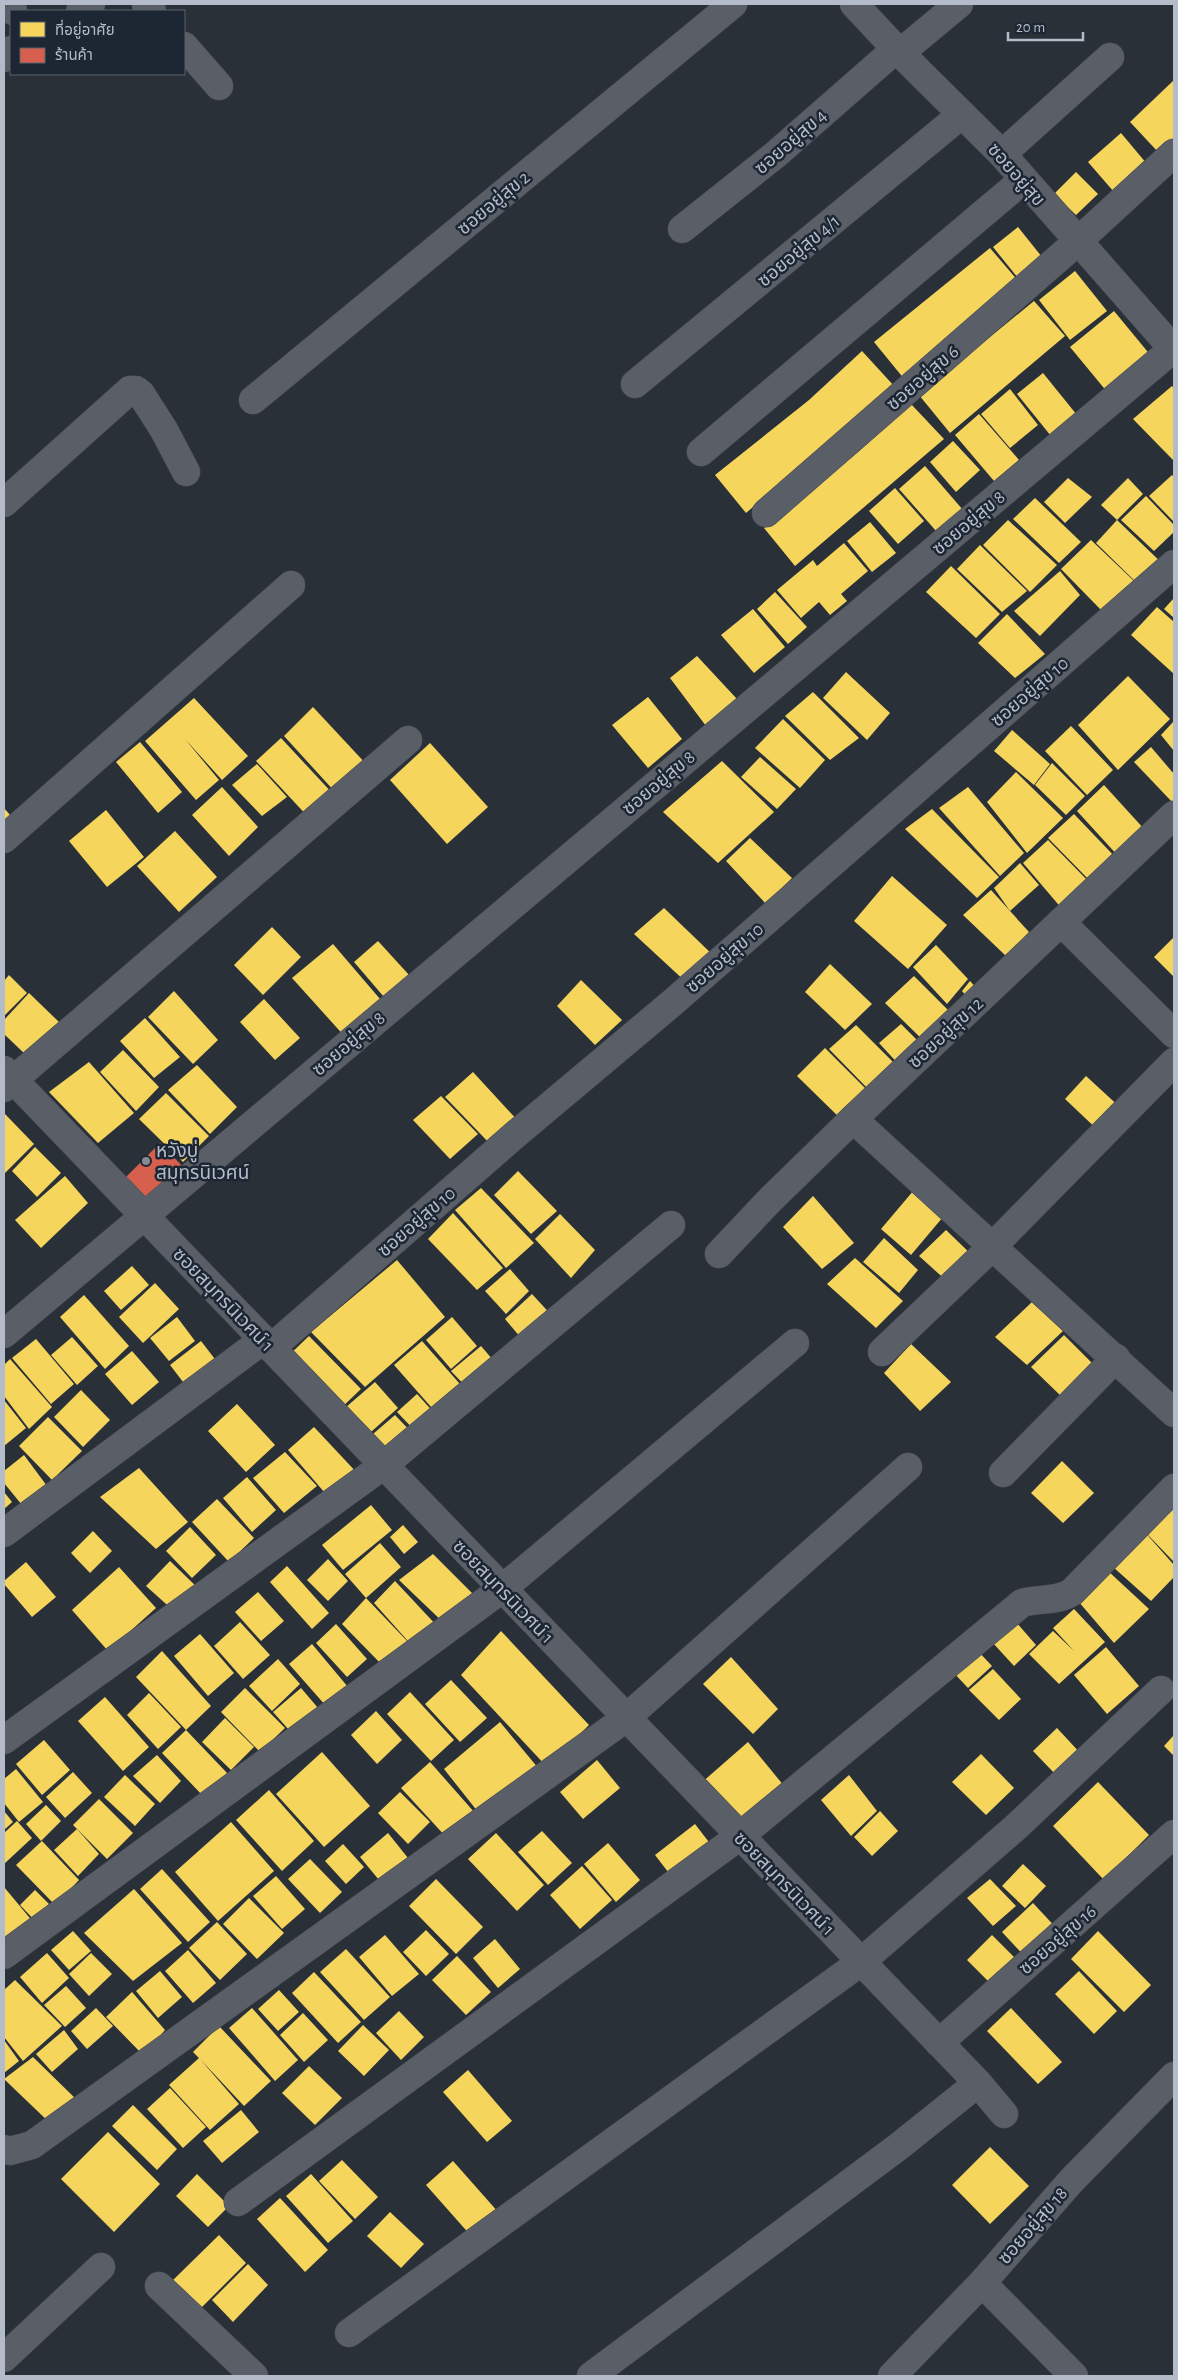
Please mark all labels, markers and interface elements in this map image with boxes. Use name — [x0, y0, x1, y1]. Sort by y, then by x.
legend — [10, 10, 185, 75]
scale bar — [1008, 10, 1083, 42]
text: ที่อยู่อาศัย — [55, 19, 115, 39]
text: 20 m — [1016, 20, 1045, 35]
text: ร้านค้า — [55, 47, 93, 63]
street label: ซอยอยู่สุข 4 — [749, 104, 832, 180]
street label: ซอยอยู่สุข — [982, 138, 1050, 211]
street label: ซอยอยู่สุข 2 — [452, 165, 535, 240]
street label: ซอยอยู่สุข 4/1 — [752, 209, 845, 292]
street label: ซอยอยู่สุข 6 — [881, 340, 964, 416]
street label: ซอยอยู่สุข 8 — [927, 485, 1010, 560]
street label: ซอยอยู่สุข 10 — [986, 651, 1074, 732]
street label: ซอยอยู่สุข 8 — [617, 745, 700, 820]
street label: ซอยอยู่สุข 10 — [681, 917, 769, 998]
street label: ซอยอยู่สุข 12 — [903, 991, 989, 1074]
street label: ซอยอยู่สุข 8 — [307, 1006, 390, 1081]
place label: หวังบู่ สมุทรนิเวศน์ — [156, 1139, 249, 1184]
marker: หวังบู่ สมุทรนิเวศน์ — [140, 1155, 152, 1167]
street label: ซอยอยู่สุข 10 — [373, 1181, 461, 1262]
street label: ซอยสมุทรนิเวศน์ 1 — [168, 1244, 278, 1356]
street label: ซอยสมุทรนิเวศน์ 1 — [448, 1536, 558, 1648]
street label: ซอยสมุทรนิเวศน์ 1 — [729, 1828, 839, 1940]
street label: ซอยอยู่สุข 16 — [1014, 1900, 1101, 1980]
street label: ซอยอยู่สุข 18 — [993, 2182, 1073, 2269]

